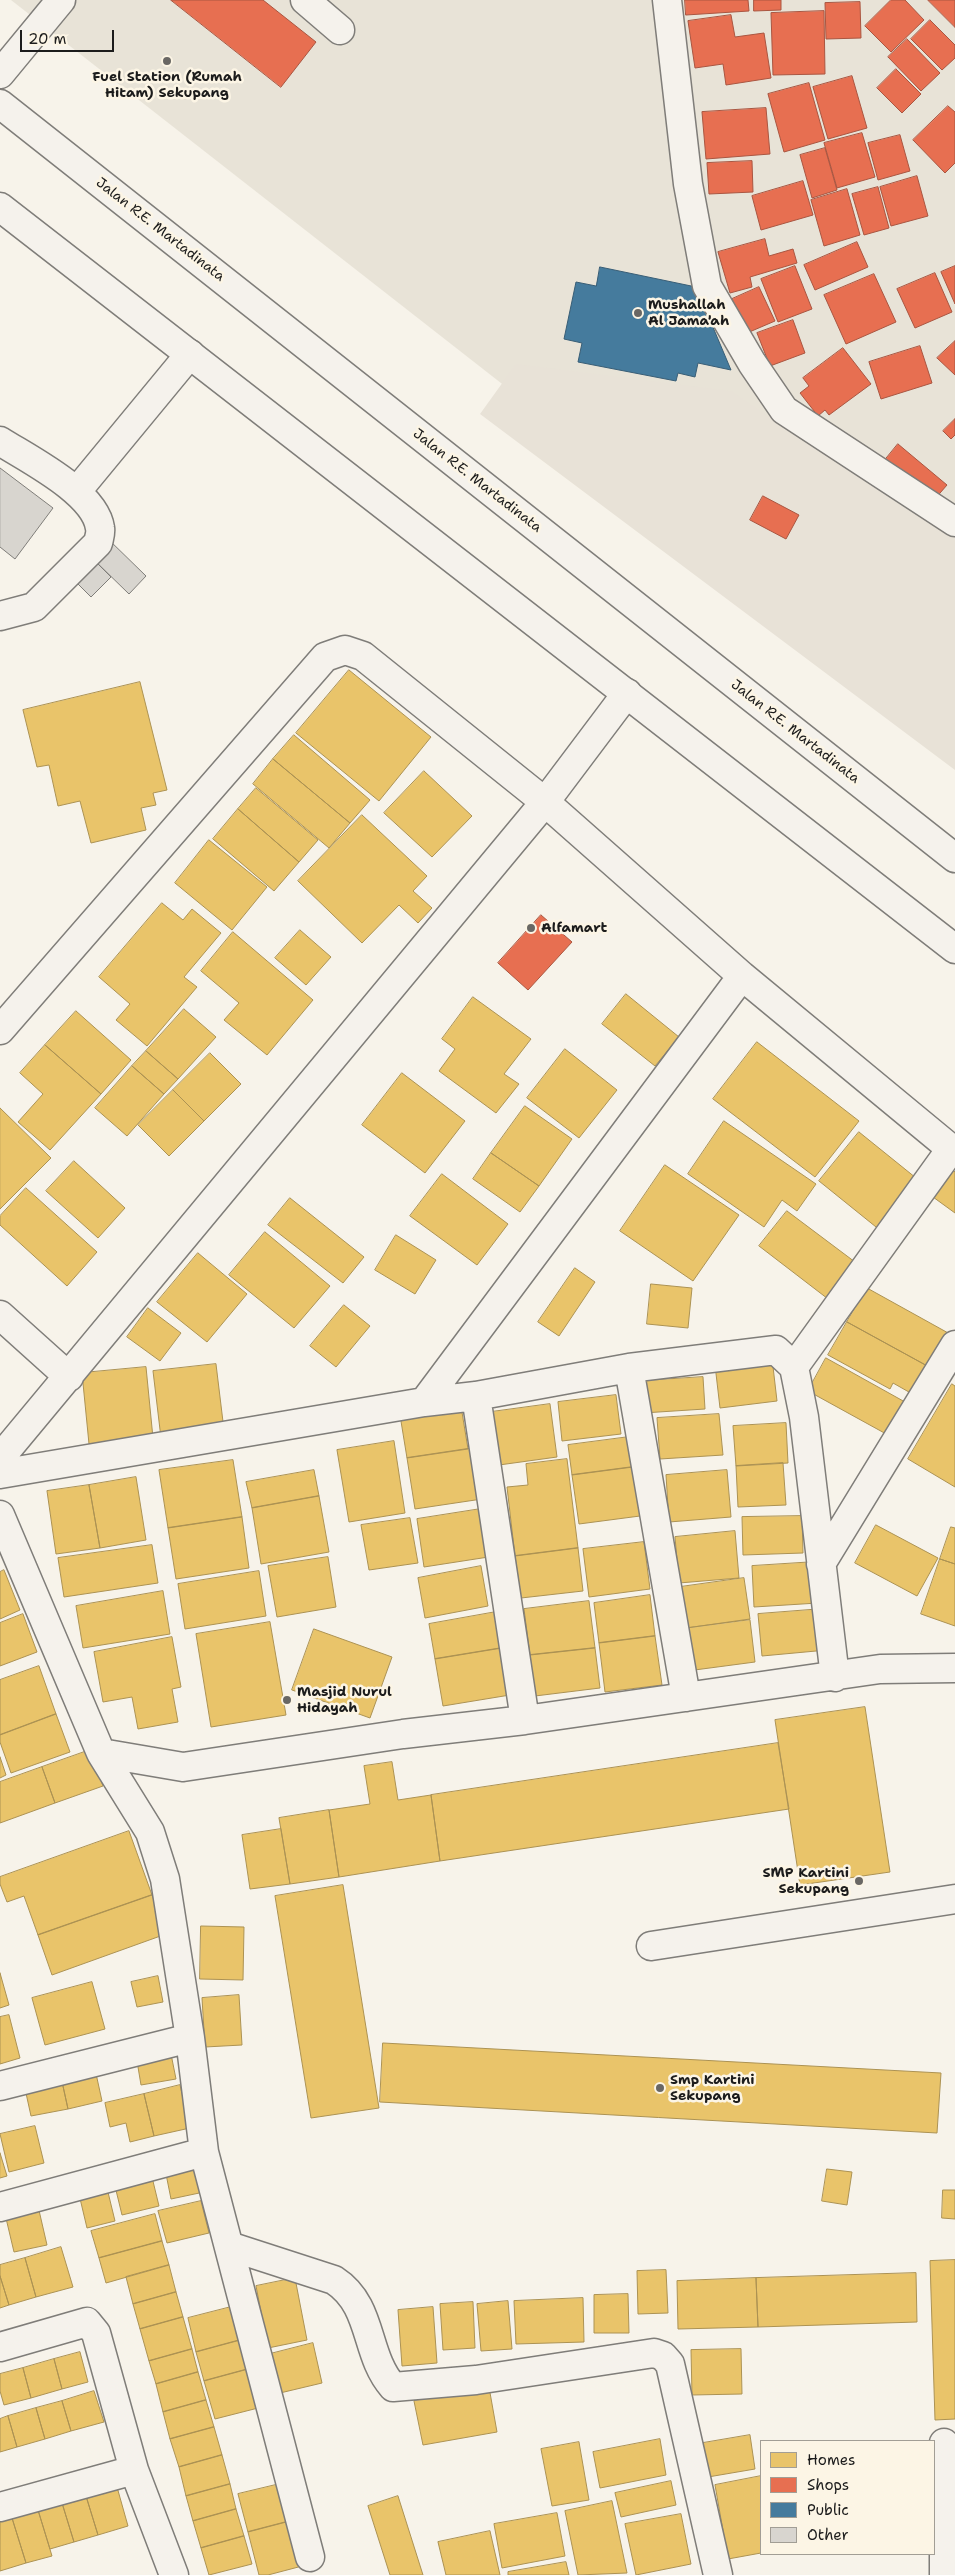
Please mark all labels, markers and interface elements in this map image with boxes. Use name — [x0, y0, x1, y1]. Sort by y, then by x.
scale bar — [22, 20, 116, 52]
text: 20 m — [28, 29, 67, 49]
marker: Fuel Station (Rumah Hitam) Sekupang — [161, 55, 173, 67]
place label: Fuel Station (Rumah Hitam) Sekupang — [92, 69, 242, 102]
street label: Jalan R.E. Martadinata — [92, 175, 228, 285]
place label: Mushallah Al Jama'ah — [648, 297, 729, 330]
marker: Mushallah Al Jama'ah — [632, 307, 644, 319]
street label: Jalan R.E. Martadinata — [409, 426, 545, 536]
street label: Jalan R.E. Martadinata — [727, 677, 863, 787]
place label: Alfamart — [541, 920, 607, 936]
marker: Alfamart — [525, 922, 537, 934]
place label: Masjid Nurul Hidayah — [297, 1684, 392, 1716]
marker: Masjid Nurul Hidayah — [281, 1694, 293, 1706]
place label: SMP Kartini Sekupang — [763, 1865, 849, 1898]
marker: SMP Kartini Sekupang — [853, 1875, 865, 1887]
place label: Smp Kartini Sekupang — [670, 2072, 755, 2104]
marker: Smp Kartini Sekupang — [654, 2082, 666, 2094]
legend — [760, 2440, 935, 2555]
text: Homes — [807, 2450, 855, 2470]
text: Shops — [807, 2475, 849, 2495]
text: Public — [807, 2500, 849, 2520]
text: Other — [807, 2525, 849, 2545]

